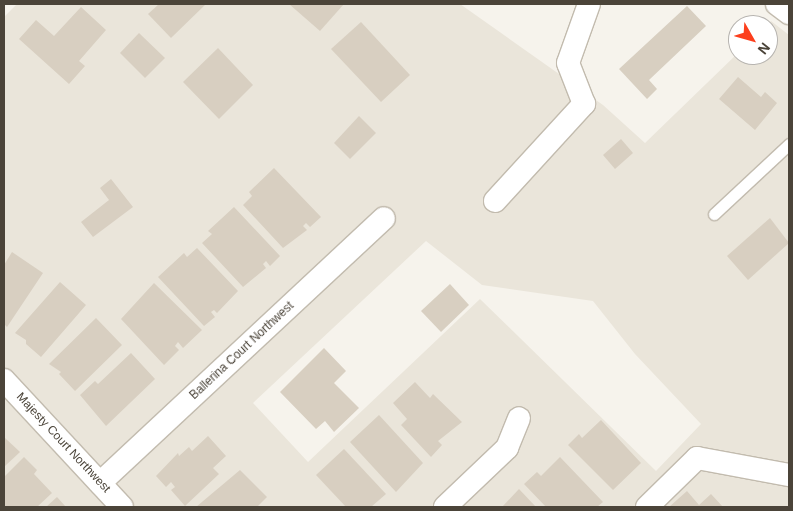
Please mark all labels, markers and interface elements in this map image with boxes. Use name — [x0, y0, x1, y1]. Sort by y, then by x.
north arrow — [728, 15, 778, 65]
text: N — [755, 40, 773, 58]
street label: Ballerina Court Northwest — [187, 299, 297, 403]
street label: Majesty Court Northwest — [13, 390, 113, 496]

